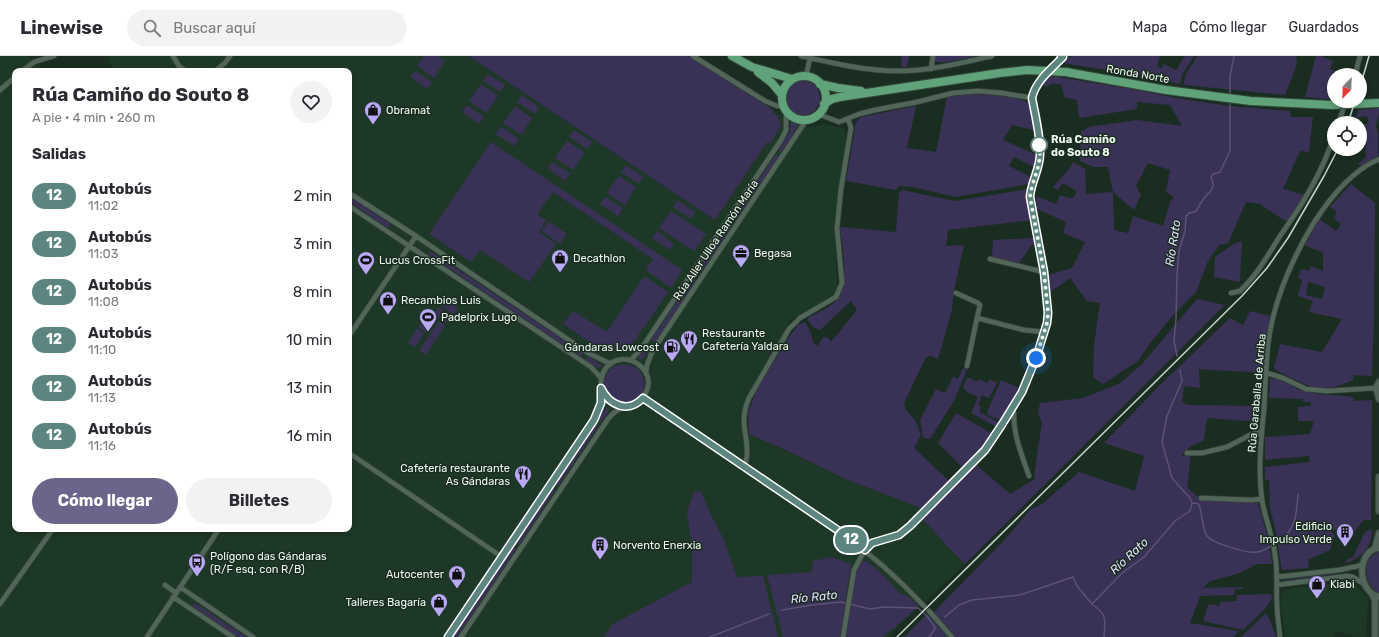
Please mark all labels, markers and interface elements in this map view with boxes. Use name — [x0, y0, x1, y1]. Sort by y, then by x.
search box — [127, 10, 407, 46]
text: Linewise — [20, 16, 103, 39]
icon: search — [141, 17, 163, 39]
text: Buscar aquí — [173, 19, 255, 37]
text: Mapa — [1132, 19, 1167, 36]
text: Cómo llegar — [1189, 19, 1267, 36]
text: Guardados — [1289, 19, 1359, 36]
street label: Ronda Norte — [1105, 62, 1171, 86]
north arrow — [1327, 68, 1367, 108]
map controls — [1327, 68, 1367, 156]
button: heart — [290, 81, 332, 123]
text: Rúa Camiño do Souto 8 — [32, 83, 249, 106]
shop icon: Obramat — [363, 100, 383, 125]
place label: Obramat — [386, 104, 431, 117]
text: A pie · 4 min · 260 m — [32, 110, 155, 125]
button: locate — [1327, 116, 1367, 156]
place label: Rúa Camiño do Souto 8 — [1051, 133, 1116, 159]
marker: Rúa Camiño do Souto 8 — [1030, 136, 1048, 154]
text: Salidas — [32, 145, 86, 163]
street label: Rúa Aller Ulloa Ramón María — [671, 177, 761, 303]
text: Autobús — [88, 180, 152, 198]
text: 12 — [46, 187, 62, 204]
text: 2 min — [293, 187, 332, 205]
text: 11:02 — [88, 198, 118, 213]
water label: Río Rato — [1162, 219, 1184, 267]
text: Autobús — [88, 228, 152, 246]
text: 12 — [46, 235, 62, 252]
text: 3 min — [293, 235, 332, 253]
office icon: Begasa — [731, 243, 751, 268]
text: 11:03 — [88, 246, 119, 261]
place label: Begasa — [754, 247, 792, 260]
shop icon: Decathlon — [550, 248, 570, 273]
sports icon: Lucus CrossFit — [356, 250, 376, 275]
place label: Decathlon — [573, 252, 625, 265]
place label: Lucus CrossFit — [379, 254, 456, 267]
text: Autobús — [88, 276, 152, 294]
text: 12 — [46, 283, 62, 300]
text: 8 min — [293, 283, 332, 301]
shop icon: Recambios Luis — [378, 290, 398, 315]
text: 11:08 — [88, 294, 119, 309]
place label: Recambios Luis — [401, 294, 481, 307]
sports icon: Padelprix Lugo — [418, 307, 438, 332]
place label: Padelprix Lugo — [441, 311, 517, 324]
text: Autobús — [88, 324, 152, 342]
place label: Restaurante Cafetería Yaldara — [702, 327, 789, 353]
restaurant icon: Restaurante Cafetería Yaldara — [679, 329, 699, 354]
text: 12 — [46, 331, 62, 348]
text: 10 min — [286, 331, 332, 349]
street label: Rúa Garaballa de Arriba — [1245, 333, 1269, 453]
fuel station icon: Gándaras Lowcost — [662, 337, 682, 362]
place label: Gándaras Lowcost — [564, 341, 660, 354]
text: 11:10 — [88, 342, 116, 357]
your location — [1026, 348, 1046, 368]
text: Autobús — [88, 372, 152, 390]
text: 12 — [46, 379, 62, 396]
text: 13 min — [287, 379, 332, 397]
text: 11:13 — [88, 390, 116, 405]
text: Autobús — [88, 420, 152, 438]
text: 12 — [46, 427, 62, 444]
text: 16 min — [287, 427, 332, 445]
text: 11:16 — [88, 438, 116, 453]
place label: Cafetería restaurante As Gándaras — [400, 462, 510, 488]
restaurant icon: Cafetería restaurante As Gándaras — [513, 464, 533, 489]
button: Cómo llegar — [32, 478, 178, 524]
button: Billetes — [186, 478, 332, 524]
place label: Edificio Impulso Verde — [1259, 520, 1332, 546]
building icon: Edificio Impulso Verde — [1335, 522, 1355, 547]
line badge: 12 — [833, 527, 869, 553]
text: 12 — [843, 531, 859, 548]
building icon: Norvento Enerxia — [590, 535, 610, 560]
water label: Río Rato — [1107, 535, 1151, 577]
place label: Norvento Enerxia — [613, 539, 701, 552]
place label: Polígono das Gándaras (R/F esq. con R/B) — [210, 550, 327, 576]
bus stop icon: Polígono das Gándaras (R/F esq. con R/B) — [187, 552, 207, 577]
shop icon: Autocenter — [447, 564, 467, 589]
place label: Autocenter — [386, 568, 445, 581]
shop icon: Kiabi — [1307, 574, 1327, 599]
place label: Kiabi — [1330, 578, 1355, 591]
water label: Río Rato — [790, 588, 838, 606]
shop icon: Talleres Bagaría — [429, 592, 449, 617]
place label: Talleres Bagaría — [346, 596, 426, 609]

